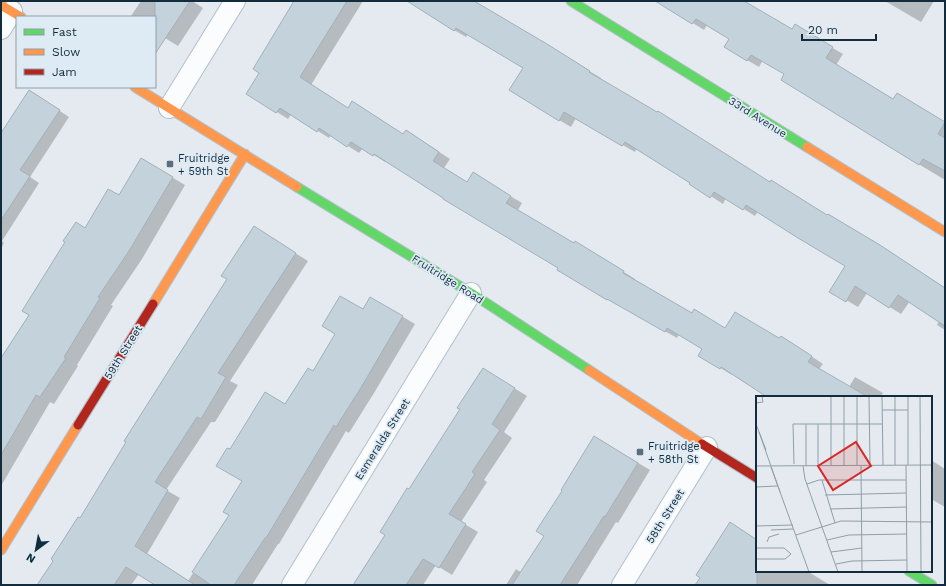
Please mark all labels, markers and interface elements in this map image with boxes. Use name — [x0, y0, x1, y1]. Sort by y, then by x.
legend — [16, 16, 156, 88]
scale bar — [802, 16, 876, 42]
text: 20 m — [808, 23, 838, 37]
text: Fast — [52, 25, 77, 39]
text: Slow — [52, 45, 80, 59]
text: Jam — [52, 65, 77, 79]
street label: 33rd Avenue — [726, 94, 789, 140]
place label: Fruitridge + 59th St — [178, 152, 230, 178]
marker: Fruitridge + 59th St — [165, 159, 175, 169]
street label: Fruitridge Road — [409, 252, 486, 307]
street label: 59th Street — [102, 322, 145, 382]
street label: Esmeralda Street — [352, 396, 413, 482]
inset map — [756, 396, 932, 572]
place label: Fruitridge + 58th St — [648, 440, 700, 466]
marker: Fruitridge + 58th St — [635, 447, 645, 457]
street label: 58th Street — [644, 486, 687, 546]
north arrow — [16, 530, 56, 570]
text: N — [24, 550, 38, 566]

